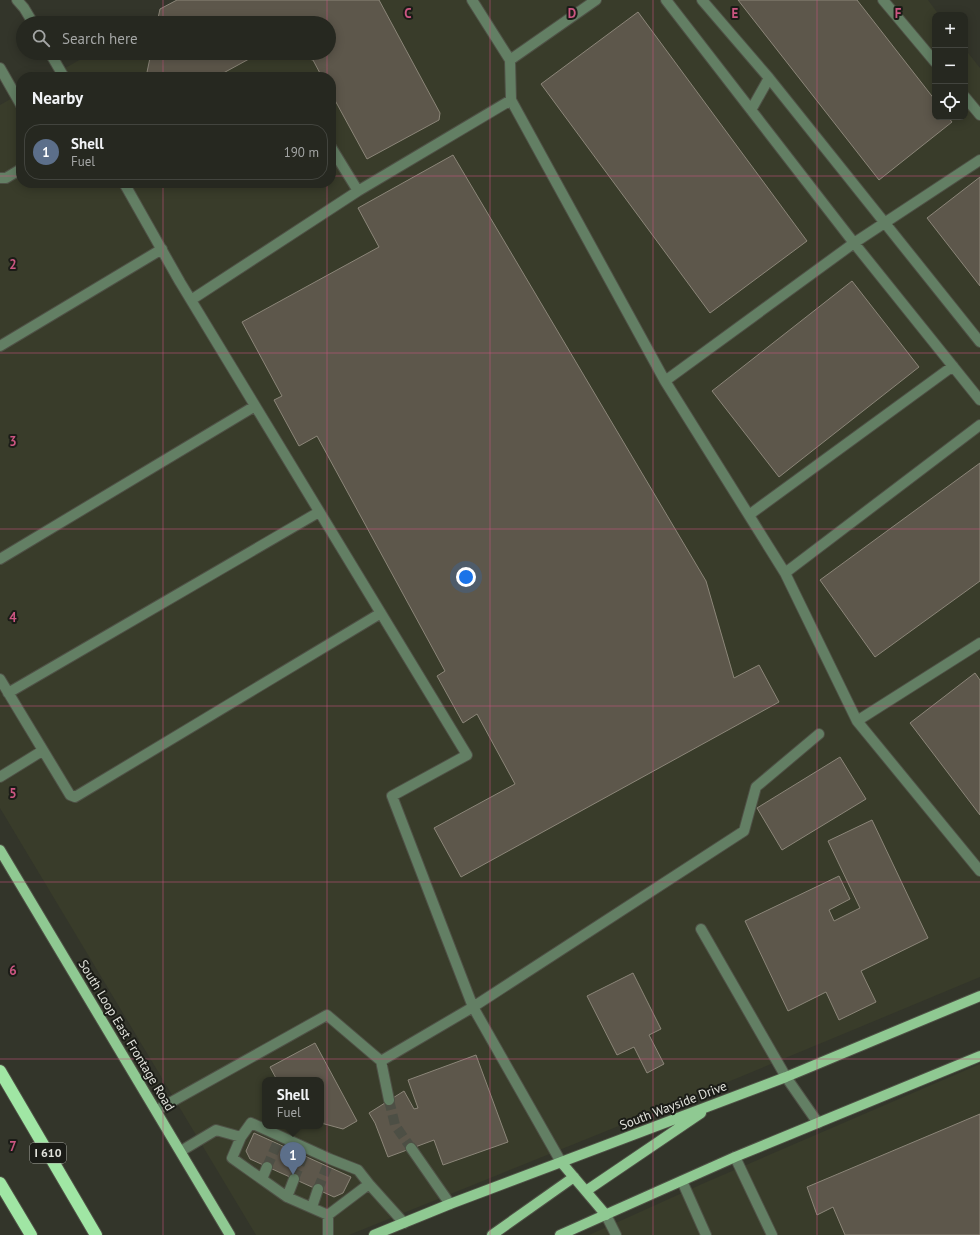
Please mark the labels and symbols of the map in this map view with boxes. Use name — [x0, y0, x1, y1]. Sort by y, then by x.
text: C — [404, 5, 412, 22]
text: D — [568, 5, 576, 22]
text: E — [732, 5, 739, 22]
text: F — [895, 5, 902, 22]
text: 2 — [9, 256, 17, 273]
text: 3 — [9, 433, 17, 450]
your location — [456, 567, 476, 587]
text: 4 — [9, 609, 17, 626]
text: 5 — [9, 785, 17, 802]
street label: South Loop East Frontage Road — [75, 956, 179, 1114]
text: 6 — [9, 962, 17, 979]
street label: South Wayside Drive — [617, 1077, 729, 1134]
text: 7 — [9, 1138, 17, 1155]
pin: 1 — [280, 1142, 306, 1175]
road number: I 610 — [30, 1143, 66, 1163]

